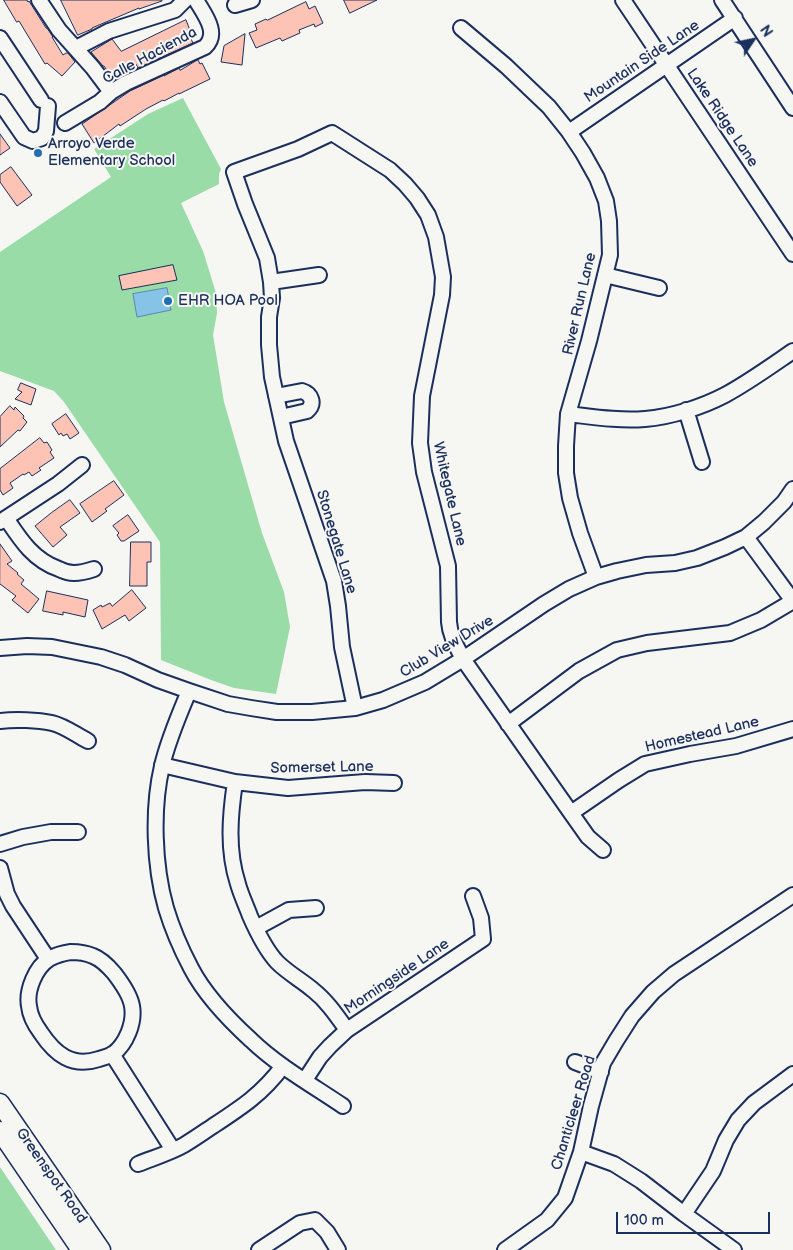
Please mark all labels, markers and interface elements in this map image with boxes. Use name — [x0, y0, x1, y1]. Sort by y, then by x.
north arrow — [728, 15, 778, 65]
street label: Mountain Side Lane — [581, 17, 703, 107]
text: N — [756, 22, 776, 40]
street label: Calle Hacienda — [100, 24, 200, 88]
street label: Lake Ridge Lane — [682, 65, 762, 171]
place label: Arroyo Verde Elementary School — [48, 135, 175, 170]
marker: Arroyo Verde Elementary School — [32, 147, 44, 159]
street label: River Run Lane — [559, 251, 601, 357]
place label: EHR HOA Pool — [178, 292, 278, 310]
marker: EHR HOA Pool — [162, 295, 174, 307]
street label: Whitegate Lane — [428, 440, 470, 548]
street label: Stonegate Lane — [312, 488, 360, 596]
street label: Club View Drive — [397, 612, 497, 682]
street label: Homestead Lane — [643, 713, 761, 757]
street label: Somerset Lane — [270, 758, 374, 778]
street label: Morningside Lane — [341, 935, 453, 1019]
street label: Chanticleer Road — [548, 1054, 600, 1172]
street label: Greenspot Road — [12, 1125, 90, 1227]
scale bar — [618, 1202, 772, 1234]
text: 100 m — [624, 1211, 664, 1230]

